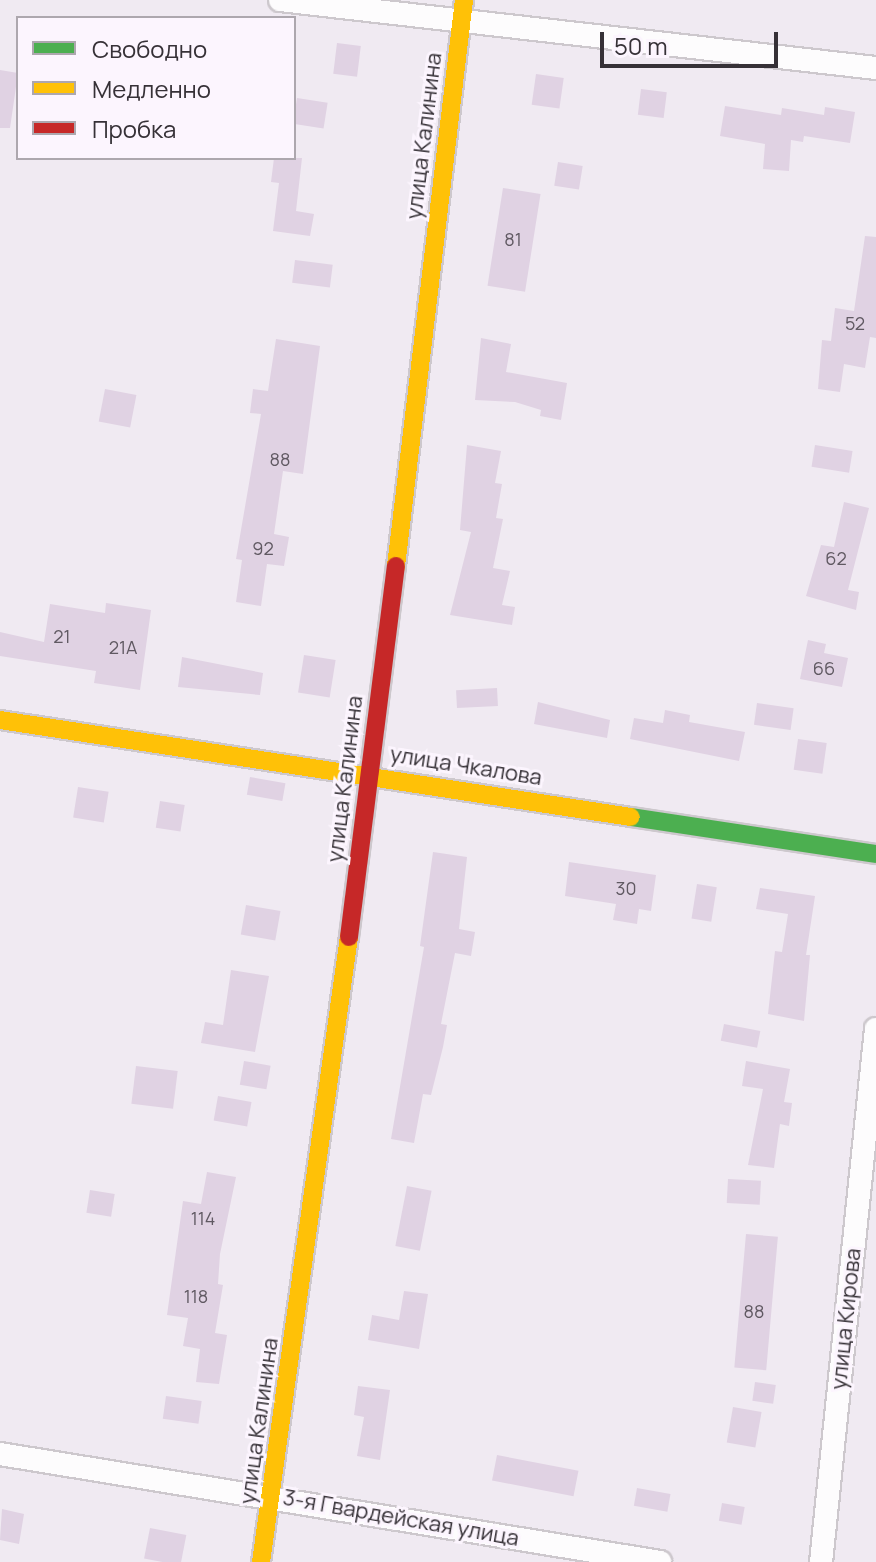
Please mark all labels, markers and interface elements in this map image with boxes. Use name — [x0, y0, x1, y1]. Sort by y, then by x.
legend — [16, 16, 296, 160]
scale bar — [604, 16, 782, 66]
text: 50 m — [614, 29, 668, 62]
text: Свободно — [92, 32, 207, 65]
street label: улица Калинина — [401, 51, 447, 221]
text: Медленно — [92, 72, 211, 105]
text: Пробка — [92, 112, 176, 145]
house number: 81 — [504, 228, 522, 250]
house number: 52 — [845, 312, 865, 334]
house number: 88 — [270, 448, 290, 470]
house number: 92 — [252, 537, 274, 559]
house number: 62 — [825, 547, 847, 569]
house number: 21 — [53, 625, 71, 647]
house number: 21А — [109, 636, 137, 658]
house number: 66 — [813, 657, 835, 679]
street label: улица Калинина — [322, 694, 368, 864]
street label: улица Чкалова — [388, 741, 544, 791]
house number: 30 — [616, 877, 636, 899]
house number: 114 — [191, 1207, 215, 1229]
street label: улица Кирова — [825, 1247, 867, 1391]
house number: 118 — [184, 1285, 208, 1307]
house number: 88 — [744, 1300, 764, 1322]
street label: улица Калинина — [234, 1336, 284, 1506]
street label: 3-я Гвардейская улица — [281, 1484, 521, 1552]

